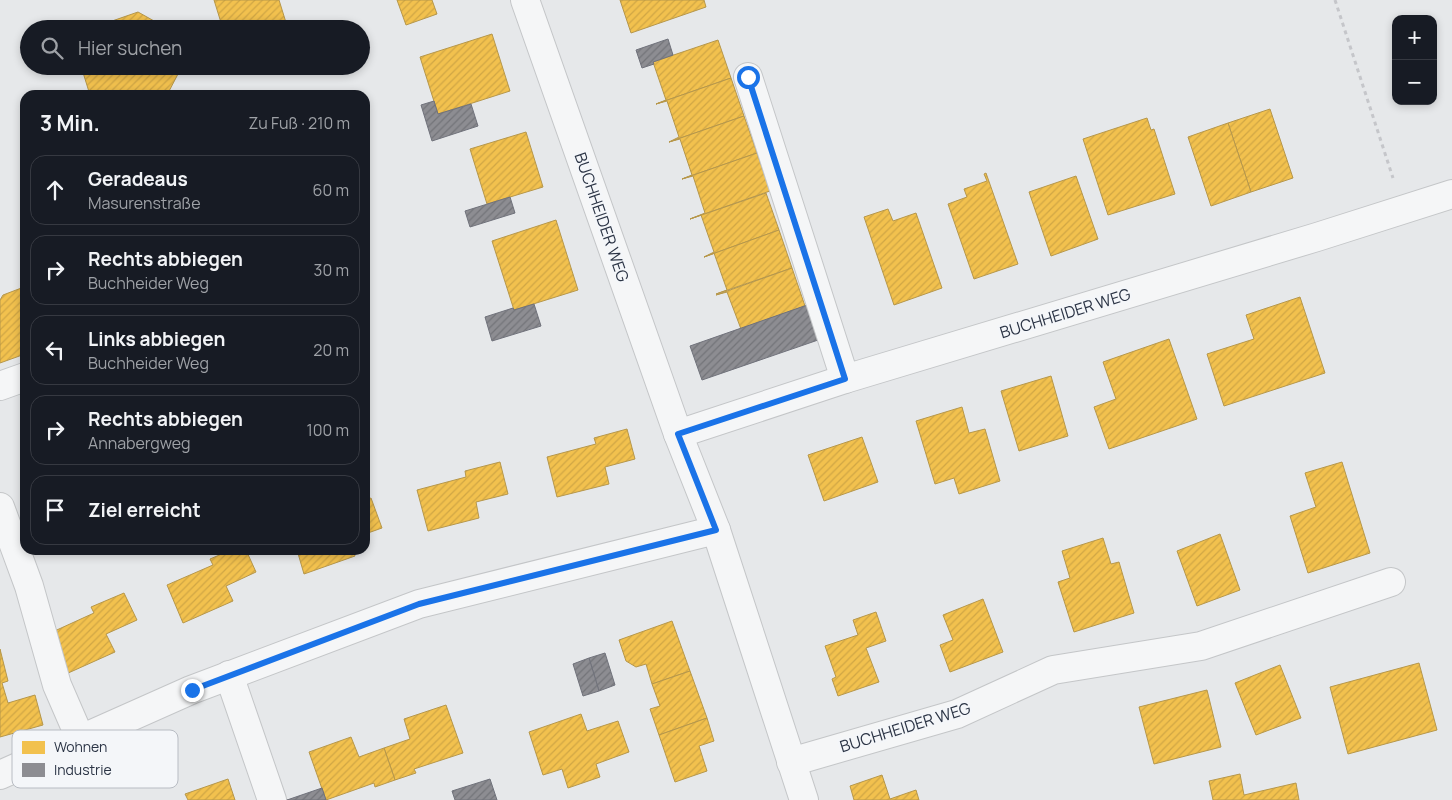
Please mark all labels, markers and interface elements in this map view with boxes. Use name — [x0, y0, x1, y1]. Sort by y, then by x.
map controls — [1392, 15, 1437, 105]
button: + — [1392, 15, 1437, 60]
search box — [20, 20, 370, 75]
icon: search — [38, 34, 66, 62]
text: Hier suchen — [78, 35, 182, 61]
button: − — [1392, 60, 1437, 105]
route start — [737, 66, 760, 89]
text: 3 Min. — [40, 109, 100, 137]
text: Zu Fuß · 210 m — [248, 112, 350, 134]
street label: BUCHHEIDER WEG — [570, 149, 634, 285]
text: Geradeaus — [88, 166, 188, 192]
icon: ahead — [41, 176, 69, 204]
text: 60 m — [313, 179, 349, 201]
text: Masurenstraße — [88, 192, 201, 214]
text: Rechts abbiegen — [88, 246, 243, 272]
icon: right — [41, 256, 69, 284]
text: 30 m — [314, 259, 349, 281]
text: Buchheider Weg — [88, 272, 209, 294]
street label: BUCHHEIDER WEG — [997, 283, 1133, 343]
text: Links abbiegen — [88, 326, 225, 352]
icon: left — [41, 336, 69, 364]
text: 20 m — [313, 339, 349, 361]
text: Buchheider Weg — [88, 352, 209, 374]
text: Rechts abbiegen — [88, 406, 243, 432]
icon: right — [41, 416, 69, 444]
text: 100 m — [306, 419, 349, 441]
text: Annabergweg — [88, 432, 191, 454]
icon: arrive — [41, 496, 69, 524]
text: Ziel erreicht — [88, 497, 201, 523]
route end — [181, 679, 204, 702]
street label: BUCHHEIDER WEG — [837, 697, 973, 757]
legend — [12, 730, 178, 788]
text: Wohnen — [54, 737, 107, 756]
text: Industrie — [54, 760, 112, 779]

